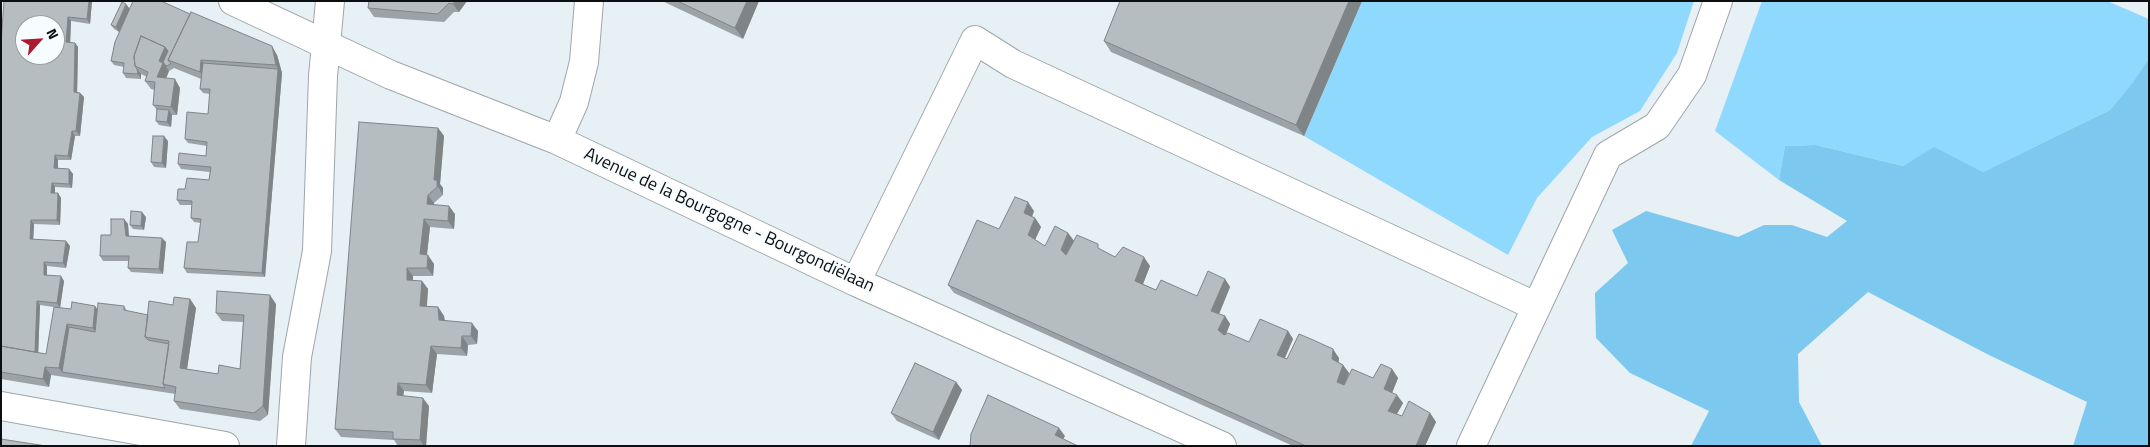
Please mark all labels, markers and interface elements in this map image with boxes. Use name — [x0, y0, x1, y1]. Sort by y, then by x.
north arrow — [15, 15, 65, 65]
text: N — [41, 25, 65, 43]
street label: Avenue de la Bourgogne - Bourgondiëlaan — [580, 144, 878, 298]

